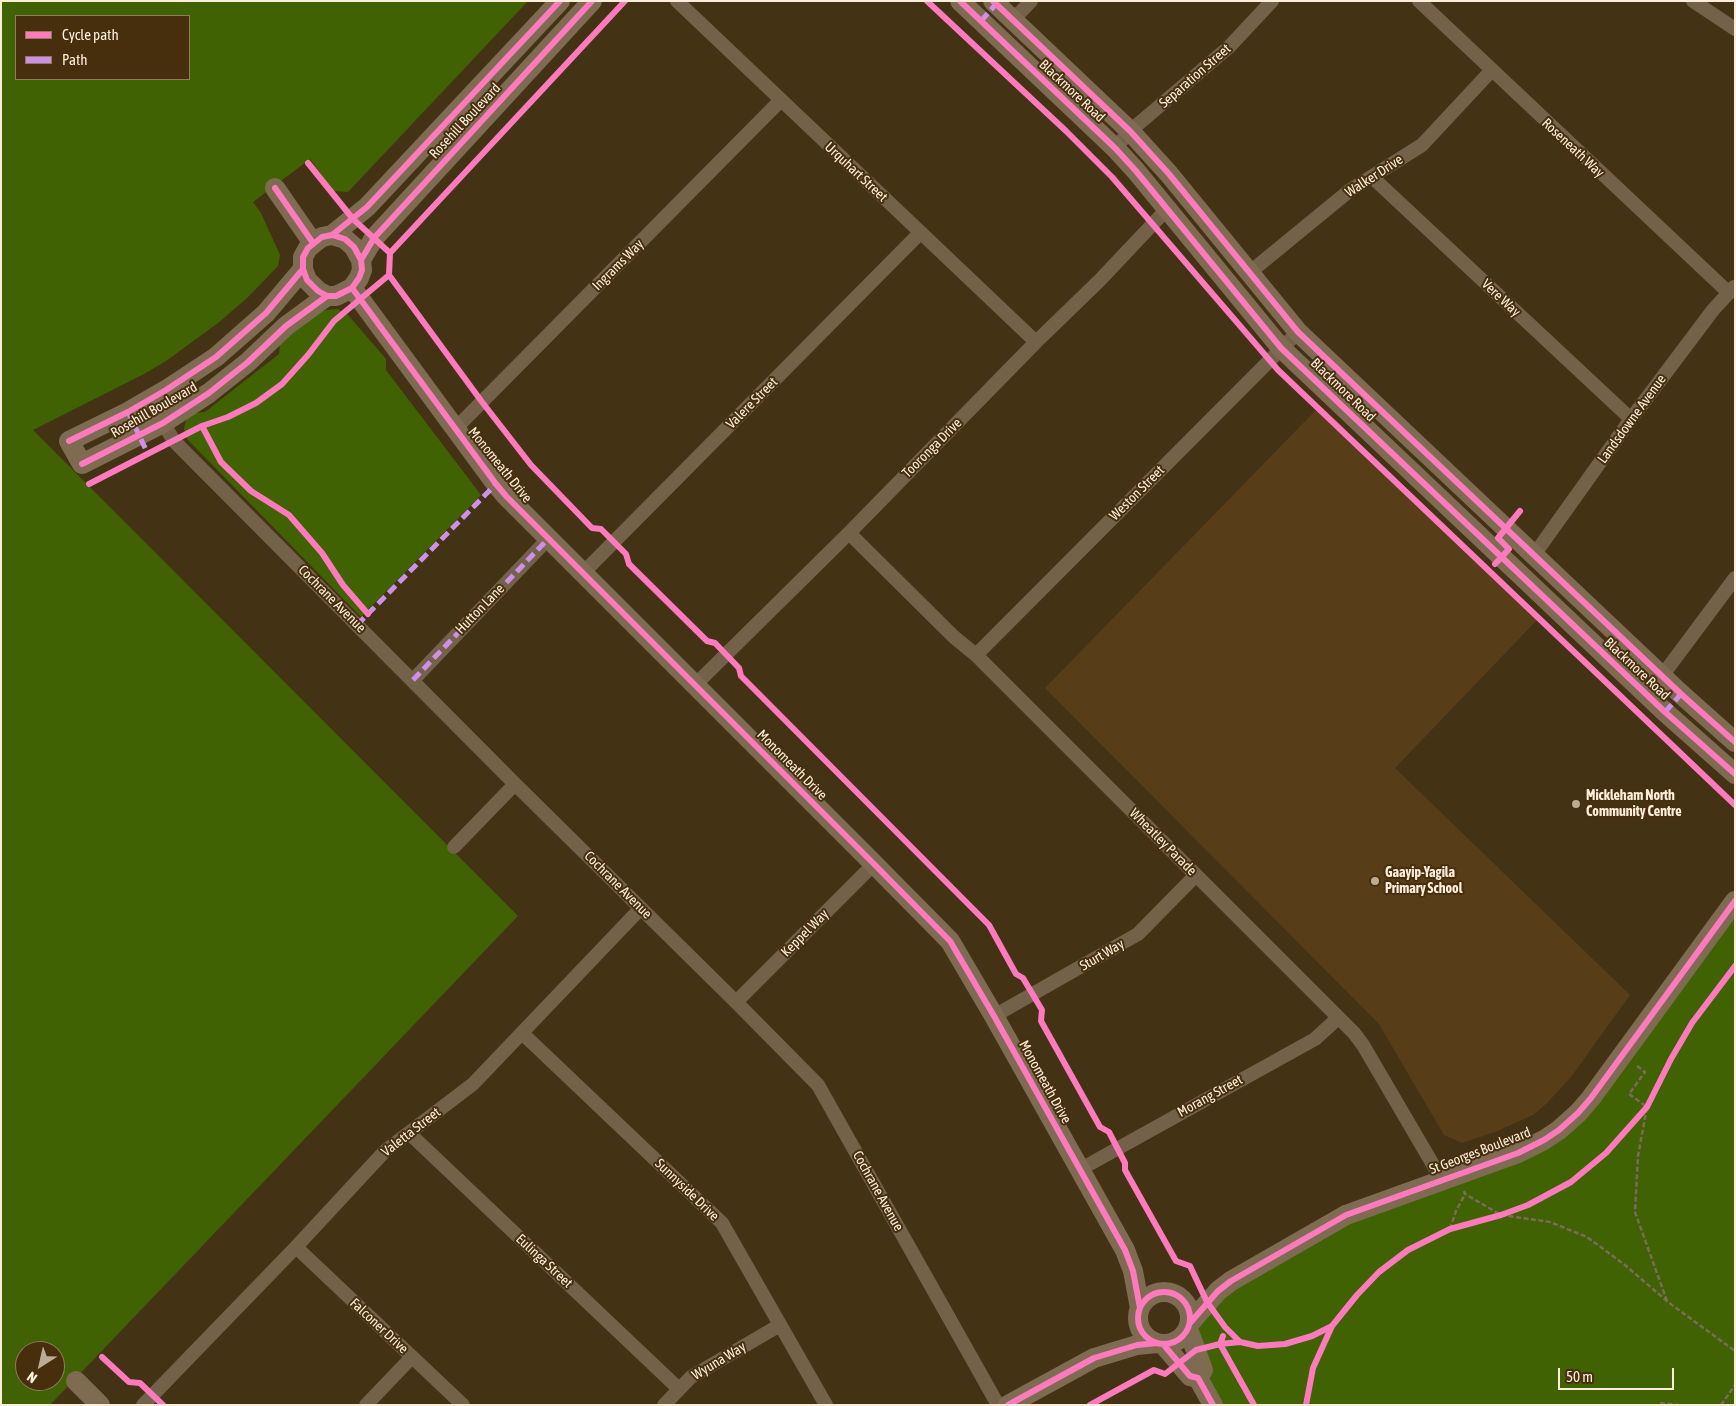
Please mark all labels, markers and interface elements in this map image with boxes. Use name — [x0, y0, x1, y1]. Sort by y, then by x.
legend — [15, 15, 190, 80]
text: Cycle path — [62, 26, 119, 43]
street label: Separation Street — [1156, 40, 1234, 112]
text: Path — [62, 51, 88, 68]
street label: Blackmore Road — [1036, 56, 1108, 126]
street label: Rosehill Boulevard — [426, 80, 504, 162]
street label: Roseneath Way — [1538, 115, 1608, 181]
street label: Urquhart Street — [821, 139, 891, 205]
street label: Walker Drive — [1342, 151, 1406, 201]
street label: Ingrams Way — [589, 236, 647, 294]
street label: Vere Way — [1478, 276, 1524, 320]
street label: Blackmore Road — [1307, 355, 1379, 425]
street label: Landsdowne Avenue — [1594, 371, 1670, 467]
street label: Valere Street — [723, 374, 781, 432]
street label: Rosehill Boulevard — [108, 379, 200, 441]
street label: Tooronga Drive — [899, 415, 965, 481]
street label: Monomeath Drive — [464, 424, 536, 506]
street label: Weston Street — [1106, 462, 1168, 524]
street label: Cochrane Avenue — [295, 562, 369, 636]
street label: Hutton Lane — [452, 580, 508, 638]
street label: Blackmore Road — [1601, 634, 1673, 704]
street label: Monomeath Drive — [753, 726, 831, 804]
place label: Mickleham North Community Centre — [1586, 788, 1681, 820]
marker: Mickleham North Community Centre — [1570, 798, 1582, 810]
street label: Wheatley Parade — [1126, 805, 1200, 879]
street label: Cochrane Avenue — [581, 848, 655, 922]
place label: Gaayip-Yagila Primary School — [1385, 865, 1462, 898]
marker: Gaayip-Yagila Primary School — [1369, 875, 1381, 887]
street label: Keppel Way — [778, 906, 832, 960]
street label: Sturt Way — [1077, 936, 1127, 974]
street label: Monomeath Drive — [1015, 1038, 1075, 1126]
street label: Morang Street — [1175, 1071, 1245, 1121]
street label: Valetta Street — [378, 1104, 444, 1160]
street label: St Georges Boulevard — [1427, 1124, 1533, 1178]
street label: Cochrane Avenue — [849, 1148, 907, 1234]
street label: Sunnyside Drive — [652, 1155, 722, 1225]
street label: Eulinga Street — [512, 1231, 576, 1291]
street label: Falconer Drive — [346, 1295, 412, 1357]
street label: Wyuna Way — [689, 1338, 749, 1384]
north arrow — [15, 1341, 65, 1391]
scale bar — [1561, 1358, 1677, 1390]
text: 50 m — [1566, 1368, 1593, 1385]
text: N — [24, 1369, 40, 1386]

